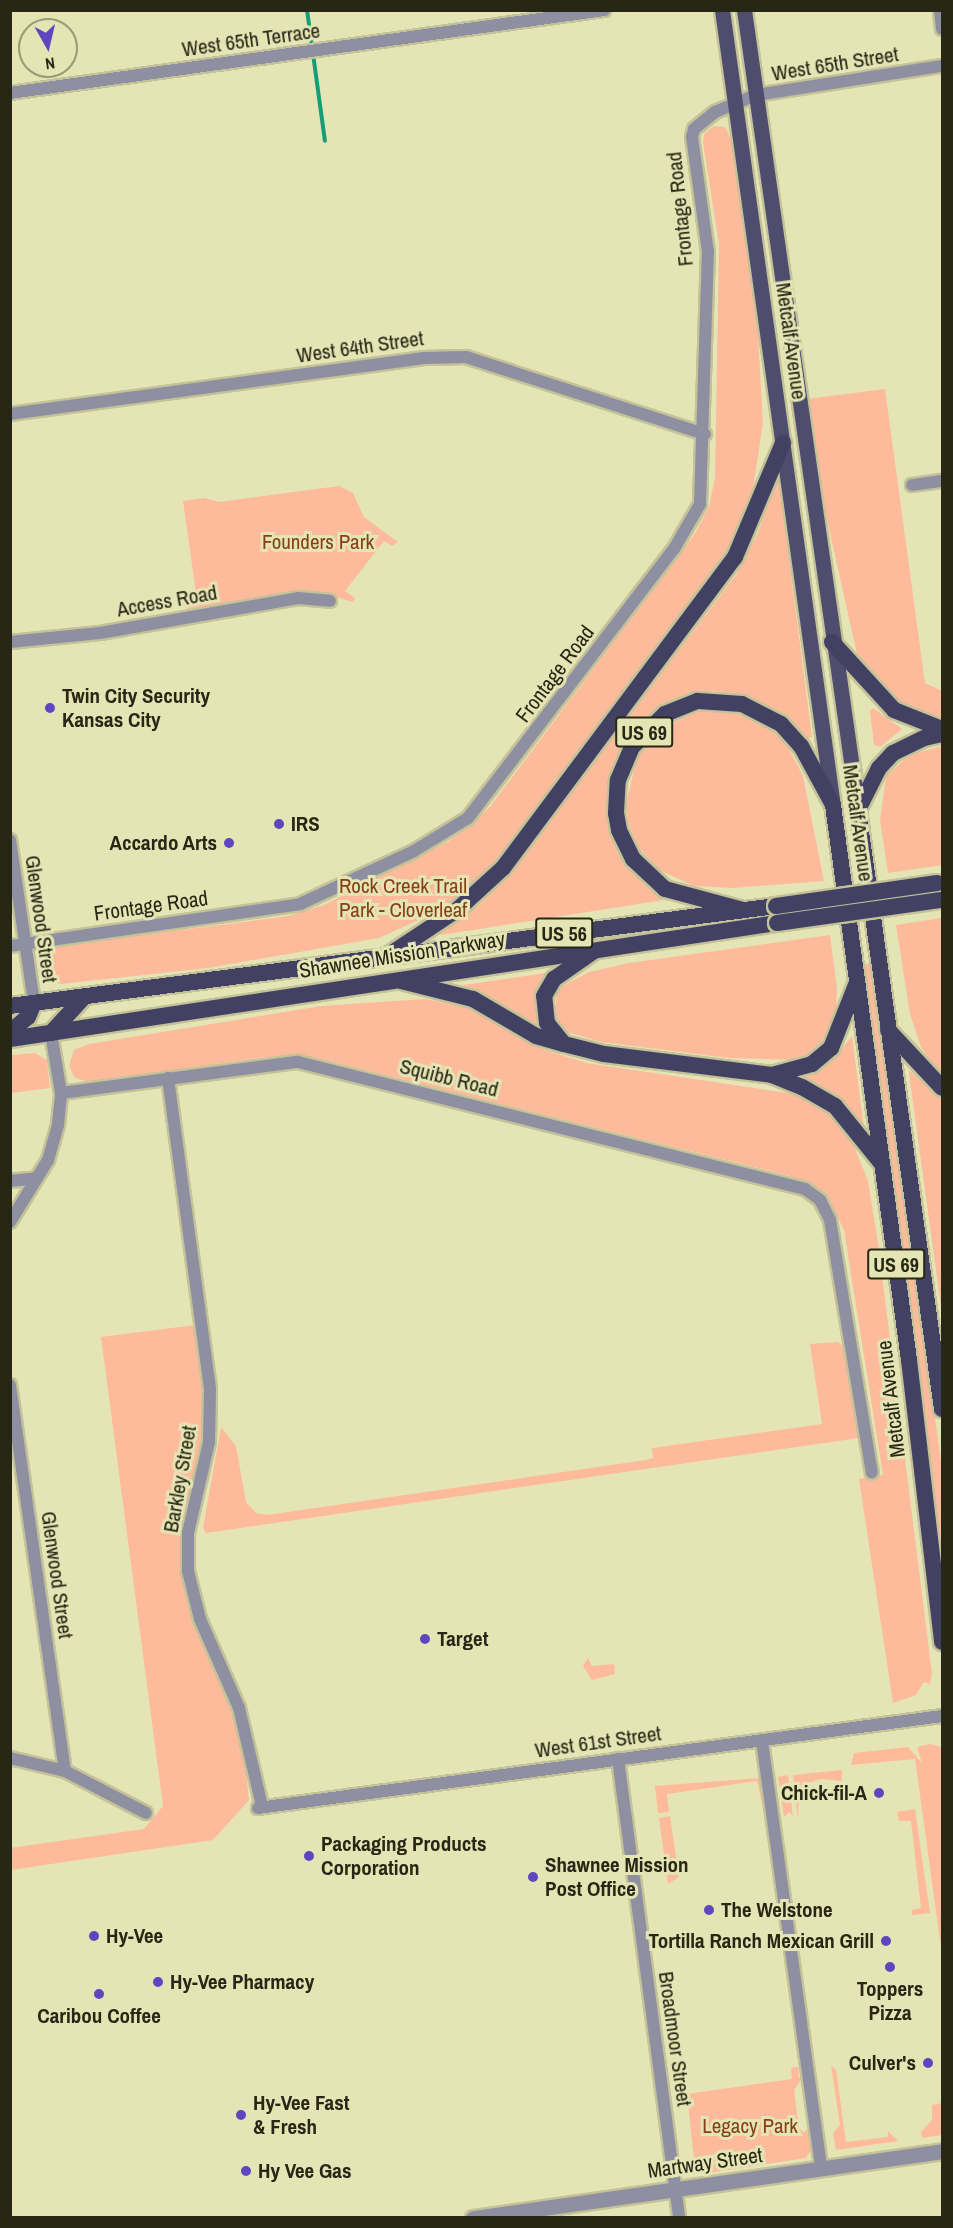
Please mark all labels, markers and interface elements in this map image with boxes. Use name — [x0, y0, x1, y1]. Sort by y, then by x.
north arrow — [18, 18, 78, 78]
street label: West 65th Terrace — [180, 18, 322, 62]
street label: West 65th Street — [770, 42, 900, 86]
text: N — [44, 52, 56, 75]
street label: Frontage Road — [661, 151, 699, 267]
street label: Metcalf Avenue — [770, 281, 812, 401]
street label: West 64th Street — [295, 326, 425, 368]
park label: Founders Park — [262, 529, 374, 555]
street label: Access Road — [115, 580, 219, 622]
street label: Frontage Road — [510, 621, 600, 727]
place label: Twin City Security Kansas City — [62, 683, 210, 733]
marker: Twin City Security Kansas City — [43, 701, 57, 715]
road number: US 69 — [614, 715, 674, 749]
street label: Metcalf Avenue — [837, 763, 879, 883]
place label: IRS — [291, 811, 320, 837]
marker: IRS — [272, 817, 286, 831]
place label: Accardo Arts — [109, 830, 217, 856]
marker: Accardo Arts — [222, 836, 236, 850]
street label: Glenwood Street — [20, 854, 62, 984]
park label: Rock Creek Trail Park - Cloverleaf — [339, 873, 467, 923]
street label: Frontage Road — [92, 886, 210, 926]
road number: US 56 — [534, 916, 594, 950]
street label: Shawnee Mission Parkway — [297, 926, 507, 984]
street label: Squibb Road — [397, 1054, 501, 1102]
road number: US 69 — [866, 1247, 926, 1281]
street label: Metcalf Avenue — [871, 1339, 911, 1459]
street label: Barkley Street — [158, 1424, 202, 1534]
street label: Glenwood Street — [36, 1510, 78, 1640]
place label: Target — [437, 1626, 488, 1652]
marker: Target — [418, 1632, 432, 1646]
street label: West 61st Street — [533, 1721, 663, 1763]
place label: Chick-fil-A — [781, 1780, 867, 1806]
marker: Chick-fil-A — [872, 1786, 886, 1800]
place label: Packaging Products Corporation — [321, 1831, 487, 1881]
marker: Packaging Products Corporation — [302, 1849, 316, 1863]
place label: Shawnee Mission Post Office — [545, 1852, 689, 1902]
marker: Shawnee Mission Post Office — [526, 1870, 540, 1884]
place label: The Welstone — [721, 1897, 833, 1923]
marker: The Welstone — [702, 1903, 716, 1917]
place label: Hy-Vee — [106, 1923, 163, 1949]
place label: Tortilla Ranch Mexican Grill — [648, 1928, 874, 1954]
marker: Hy-Vee — [87, 1929, 101, 1943]
marker: Tortilla Ranch Mexican Grill — [879, 1934, 893, 1948]
marker: Toppers Pizza — [883, 1960, 897, 1974]
place label: Hy-Vee Pharmacy — [170, 1969, 314, 1995]
street label: Broadmoor Street — [653, 1970, 697, 2108]
marker: Hy-Vee Pharmacy — [151, 1975, 165, 1989]
place label: Toppers Pizza — [857, 1976, 923, 2026]
marker: Caribou Coffee — [92, 1987, 106, 2001]
place label: Caribou Coffee — [37, 2003, 161, 2029]
place label: Culver's — [849, 2050, 916, 2076]
marker: Culver's — [921, 2056, 935, 2070]
place label: Hy-Vee Fast & Fresh — [253, 2090, 349, 2140]
marker: Hy-Vee Fast & Fresh — [234, 2108, 248, 2122]
park label: Legacy Park — [702, 2113, 798, 2139]
street label: Martway Street — [646, 2142, 764, 2184]
place label: Hy Vee Gas — [258, 2158, 352, 2184]
marker: Hy Vee Gas — [239, 2164, 253, 2178]

